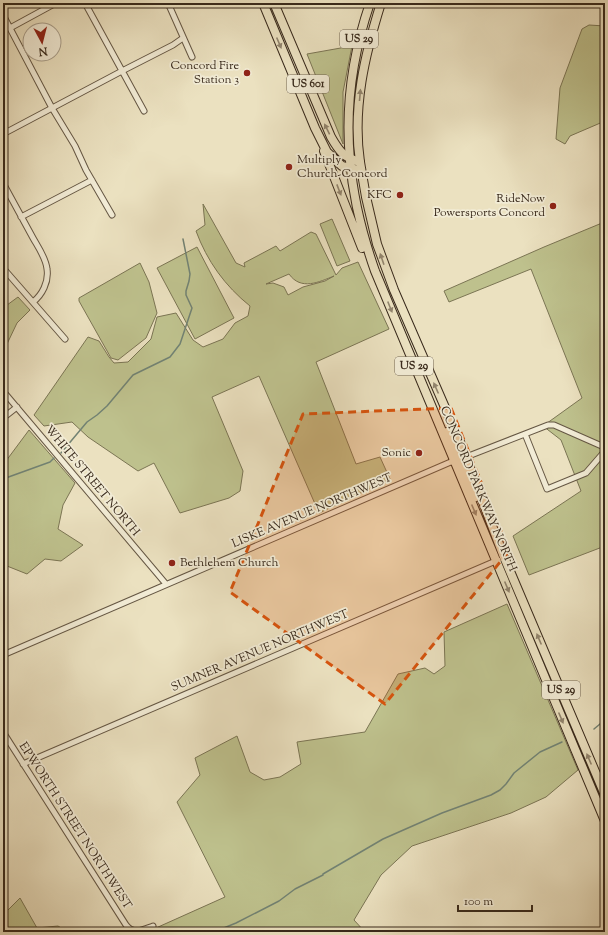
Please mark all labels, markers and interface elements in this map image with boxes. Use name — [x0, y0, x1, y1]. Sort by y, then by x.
north arrow — [22, 22, 62, 62]
road number: US 29 — [340, 30, 378, 48]
one-way arrow — [277, 37, 283, 49]
text: N — [38, 42, 49, 59]
place label: Concord Fire Station 3 — [170, 57, 239, 89]
marker: Concord Fire Station 3 — [242, 68, 252, 78]
road number: US 601 — [287, 75, 329, 93]
one-way arrow — [357, 89, 363, 101]
one-way arrow — [324, 123, 330, 134]
place label: Multiply Church-Concord — [297, 151, 388, 183]
marker: Multiply Church-Concord — [284, 162, 294, 172]
one-way arrow — [337, 185, 343, 197]
place label: KFC — [367, 186, 392, 204]
marker: KFC — [395, 190, 405, 200]
place label: RideNow Powersports Concord — [434, 190, 545, 222]
marker: RideNow Powersports Concord — [548, 201, 558, 211]
one-way arrow — [379, 252, 385, 264]
one-way arrow — [387, 301, 393, 313]
road number: US 29 — [395, 357, 433, 375]
one-way arrow — [433, 382, 439, 393]
street label: CONCORD PARKWAY NORTH — [435, 403, 521, 575]
street label: WHITE STREET NORTH — [40, 422, 144, 541]
place label: Sonic — [381, 444, 412, 462]
marker: Sonic — [414, 448, 424, 458]
street label: LISKE AVENUE NORTHWEST — [229, 469, 395, 553]
one-way arrow — [471, 504, 477, 515]
place label: Bethlehem Church — [180, 554, 278, 572]
marker: Bethlehem Church — [167, 558, 177, 568]
one-way arrow — [504, 582, 510, 594]
street label: SUMNER AVENUE NORTHWEST — [168, 605, 352, 697]
one-way arrow — [536, 633, 542, 645]
road number: US 29 — [542, 681, 580, 699]
one-way arrow — [558, 713, 564, 724]
street label: EPWORTH STREET NORTHWEST — [14, 739, 136, 914]
one-way arrow — [586, 753, 593, 765]
scale bar — [458, 887, 532, 913]
text: 100 m — [464, 893, 493, 911]

